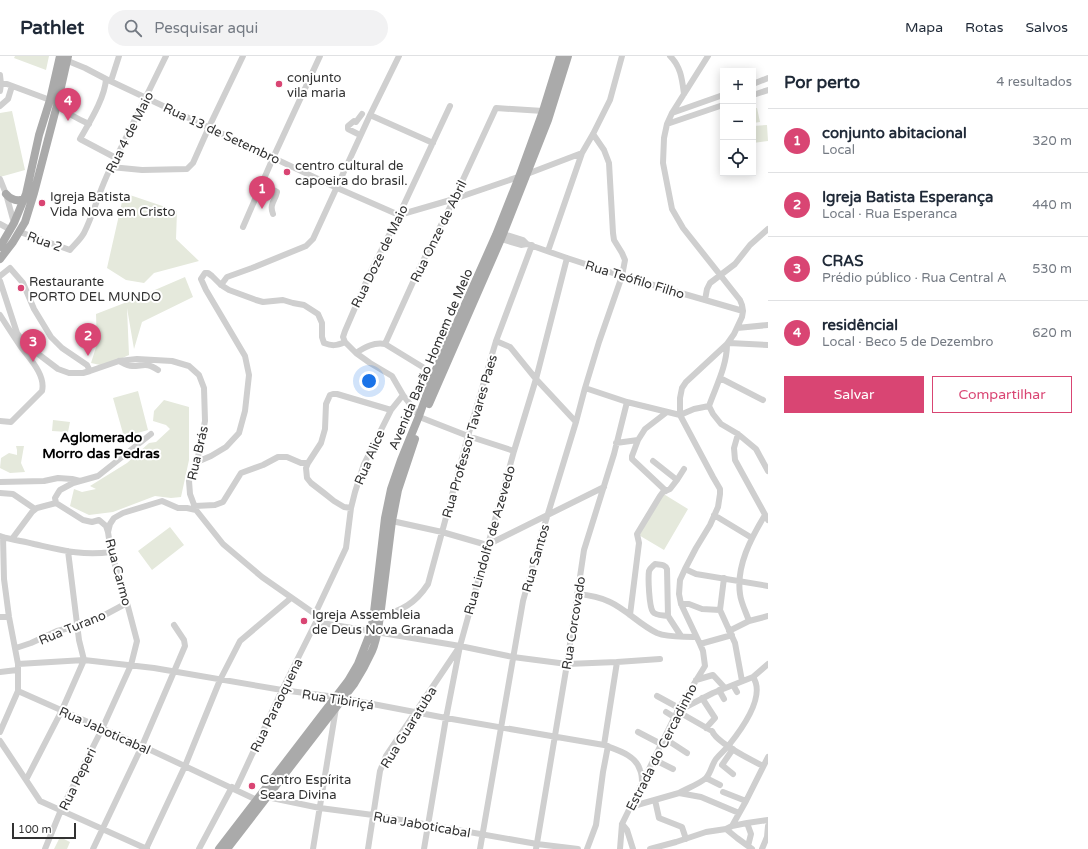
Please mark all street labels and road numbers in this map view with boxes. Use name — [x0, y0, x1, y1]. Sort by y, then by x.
street label: Rua 4 de Maio — [102, 89, 157, 176]
street label: Rua 13 de Setembro — [161, 100, 283, 168]
street label: Rua Onze de Abril — [407, 178, 471, 285]
street label: Rua Doze de Maio — [348, 202, 412, 310]
street label: Rua 2 — [25, 228, 64, 256]
street label: Rua Teófilo Filho — [583, 257, 686, 303]
street label: Avenida Barão Homem de Melo — [385, 266, 476, 452]
street label: Rua Professor Tavares Paes — [439, 353, 501, 520]
street label: Rua Brás — [184, 424, 212, 482]
street label: Rua Alice — [351, 427, 389, 487]
street label: Rua Lindolfo de Azevedo — [461, 464, 519, 617]
street label: Rua Santos — [519, 522, 553, 594]
street label: Rua Carmo — [101, 537, 135, 608]
street label: Rua Corcovado — [559, 575, 589, 671]
street label: Rua Turano — [36, 607, 108, 649]
street label: Rua Paraoquena — [247, 656, 307, 755]
street label: Estrada do Cercadinho — [623, 681, 701, 814]
street label: Rua Guaratuba — [377, 684, 440, 771]
street label: Rua Tibiriçá — [301, 686, 375, 714]
street label: Rua Jaboticabal — [56, 704, 153, 758]
street label: Rua Peperi — [56, 746, 100, 813]
street label: Rua Jaboticabal — [372, 809, 472, 841]

